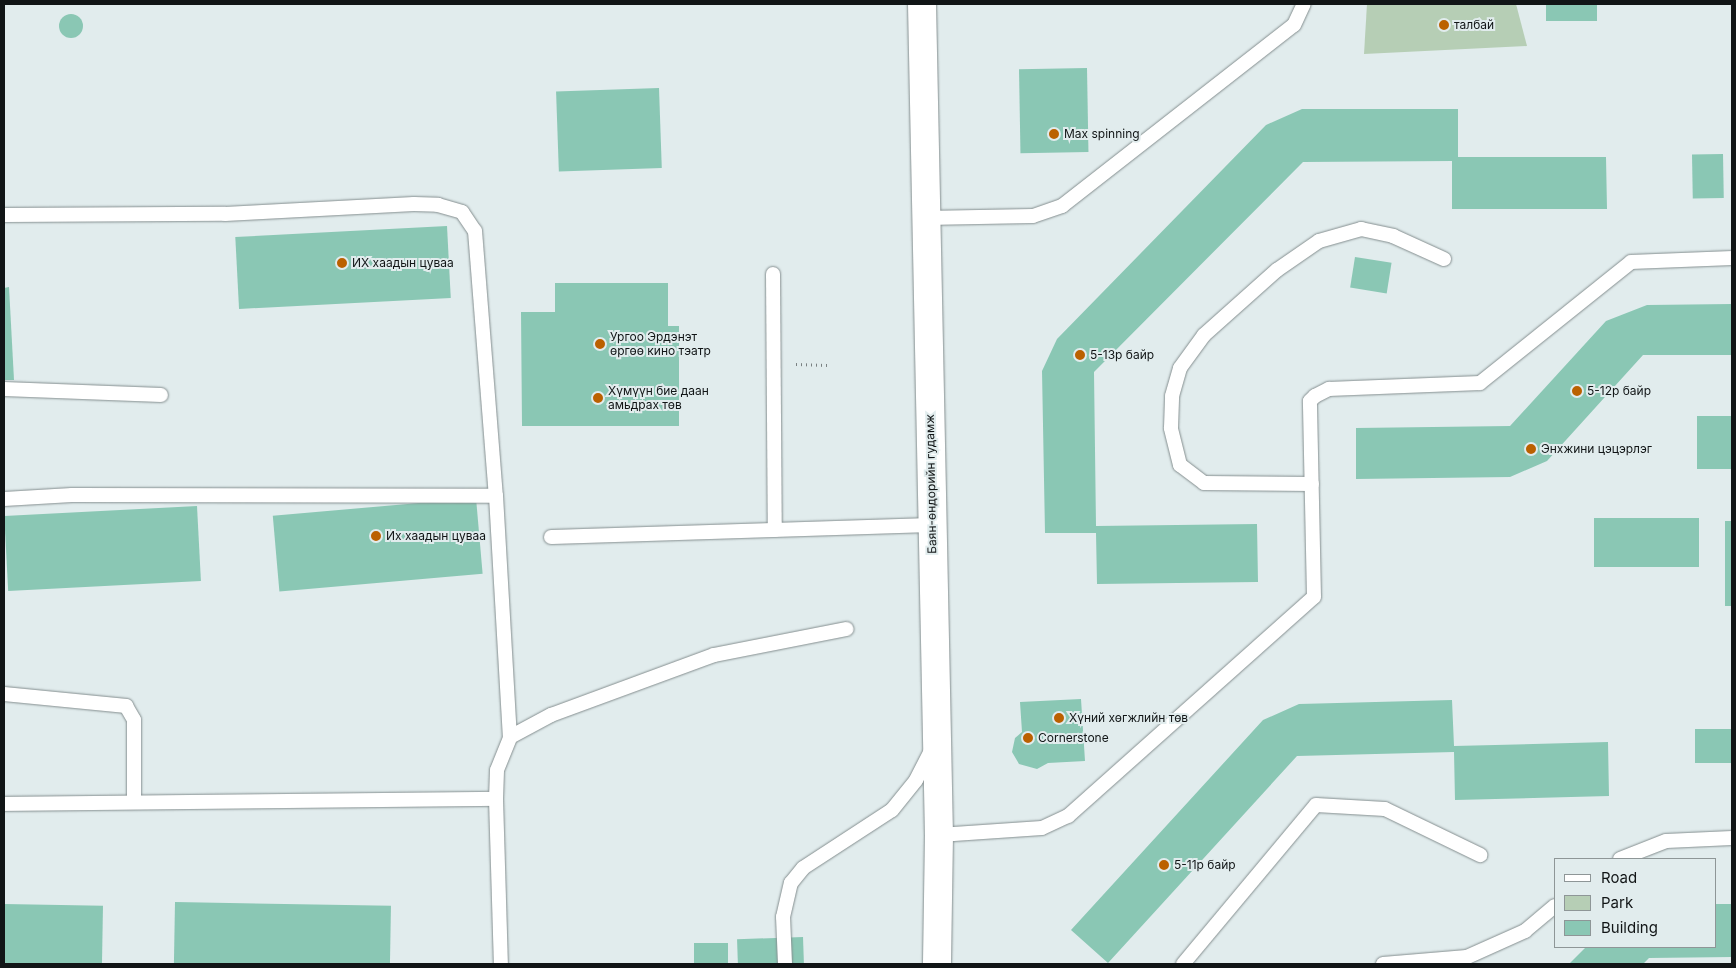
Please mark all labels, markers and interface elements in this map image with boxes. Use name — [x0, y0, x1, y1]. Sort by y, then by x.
place label: талбай — [1454, 18, 1494, 32]
marker: талбай — [1438, 19, 1450, 31]
place label: Max spinning — [1064, 127, 1140, 141]
marker: Max spinning — [1048, 128, 1060, 140]
place label: ИХ хаадын цуваа — [352, 256, 454, 270]
marker: ИХ хаадын цуваа — [336, 257, 348, 269]
place label: Ургоо Эрдэнэт өргөө кино тэатр — [610, 330, 711, 358]
marker: Ургоо Эрдэнэт өргөө кино тэатр — [594, 338, 606, 350]
place label: 5-13р байр — [1090, 348, 1154, 362]
marker: 5-13р байр — [1074, 349, 1086, 361]
place label: Хүмүүн бие даан амьдрах төв — [608, 384, 709, 412]
place label: 5-12р байр — [1587, 384, 1651, 398]
marker: 5-12р байр — [1571, 385, 1583, 397]
marker: Хүмүүн бие даан амьдрах төв — [592, 392, 604, 404]
street label: Баян-өндорийн гудамж — [923, 414, 939, 554]
place label: Энхжини цэцэрлэг — [1541, 442, 1652, 456]
marker: Энхжини цэцэрлэг — [1525, 443, 1537, 455]
place label: Их хаадын цуваа — [386, 529, 486, 543]
marker: Их хаадын цуваа — [370, 530, 382, 542]
place label: Хүний хөгжлийн төв — [1069, 711, 1188, 725]
marker: Хүний хөгжлийн төв — [1053, 712, 1065, 724]
place label: Cornerstone — [1038, 731, 1109, 745]
marker: Cornerstone — [1022, 732, 1034, 744]
place label: 5-11р байр — [1174, 858, 1236, 872]
legend — [1554, 858, 1716, 948]
marker: 5-11р байр — [1158, 859, 1170, 871]
text: Road — [1601, 868, 1637, 887]
text: Park — [1601, 893, 1633, 912]
text: Building — [1601, 918, 1658, 937]

